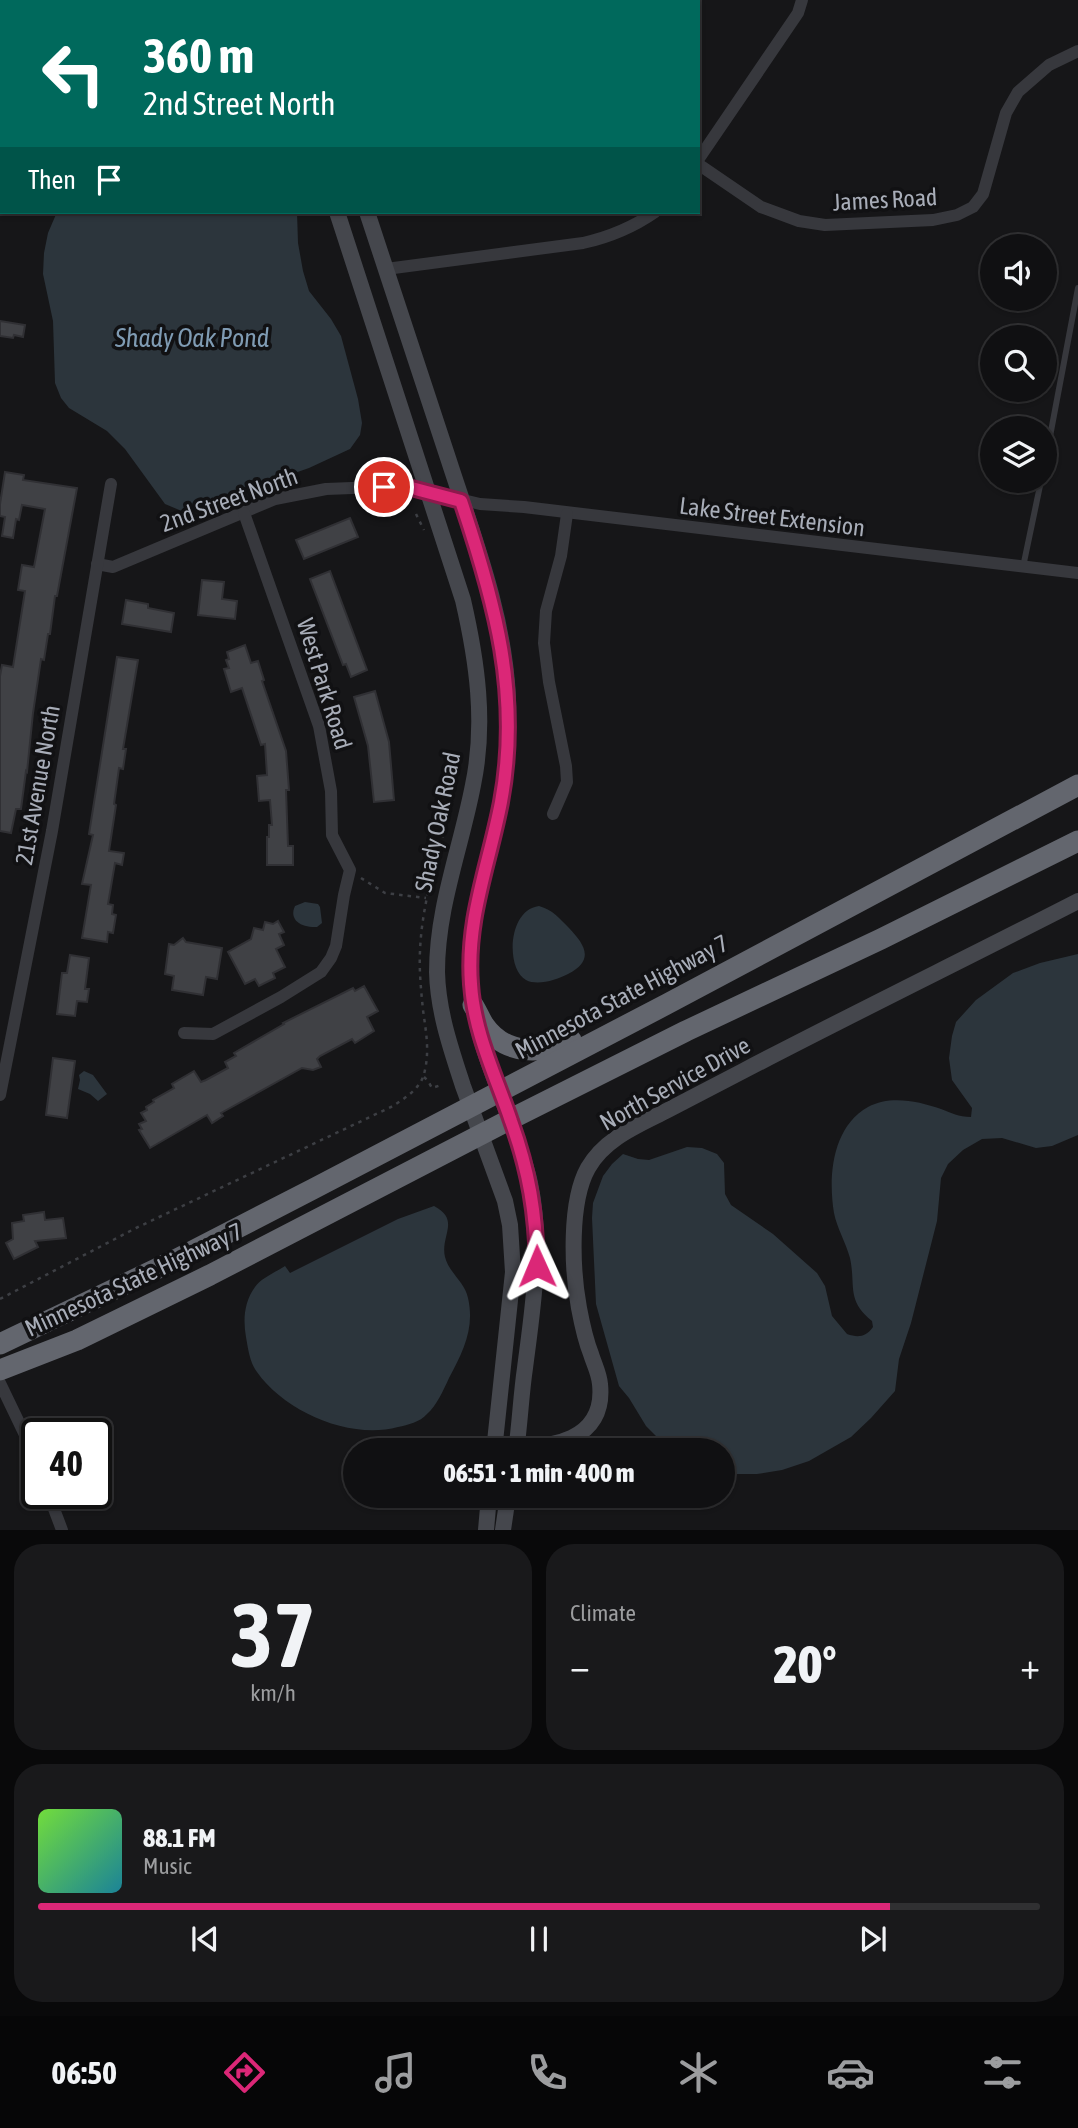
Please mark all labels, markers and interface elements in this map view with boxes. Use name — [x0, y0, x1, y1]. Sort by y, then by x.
text: 360 m — [143, 27, 254, 83]
icon: left — [28, 28, 119, 119]
text: 2nd Street North — [143, 85, 335, 122]
icon: arrive — [90, 161, 128, 199]
text: Then — [28, 165, 76, 195]
street label: James Road — [832, 183, 938, 216]
map controls — [980, 234, 1057, 493]
button: sound — [980, 234, 1057, 311]
water label: Shady Oak Pond — [114, 323, 269, 353]
button: search — [980, 325, 1057, 402]
button: layers — [980, 416, 1057, 493]
pin — [354, 457, 414, 517]
street label: 2nd Street North — [156, 462, 301, 537]
icon: arrive — [365, 468, 403, 506]
street label: Lake Street Extension — [678, 492, 866, 541]
street label: West Park Road — [292, 615, 357, 753]
street label: 21st Avenue North — [10, 703, 65, 867]
street label: Shady Oak Road — [410, 750, 466, 894]
street label: Minnesota State Highway 7 — [511, 929, 733, 1064]
street label: North Service Drive — [595, 1031, 754, 1136]
street label: Minnesota State Highway 7 — [21, 1217, 247, 1342]
position arrow — [500, 1229, 574, 1303]
speed limit sign: 40 — [21, 1418, 112, 1509]
text: 06:51 · 1 min · 400 m — [444, 1458, 634, 1488]
text: 37 — [230, 1582, 316, 1686]
text: Climate — [570, 1600, 636, 1626]
text: 20° — [773, 1634, 837, 1694]
text: − — [570, 1644, 590, 1687]
text: + — [1020, 1644, 1040, 1687]
text: km/h — [250, 1680, 296, 1706]
text: 88.1 FM — [143, 1823, 216, 1853]
text: Music — [143, 1853, 191, 1879]
icon: previous — [186, 1920, 224, 1958]
icon: pause — [520, 1920, 558, 1958]
icon: next — [854, 1920, 892, 1958]
icon: directions — [220, 2048, 269, 2097]
icon: music — [371, 2048, 420, 2097]
icon: phone — [523, 2048, 572, 2097]
icon: climate — [674, 2048, 723, 2097]
icon: car — [826, 2048, 875, 2097]
icon: filters — [978, 2048, 1027, 2097]
text: 06:50 — [51, 2054, 117, 2091]

